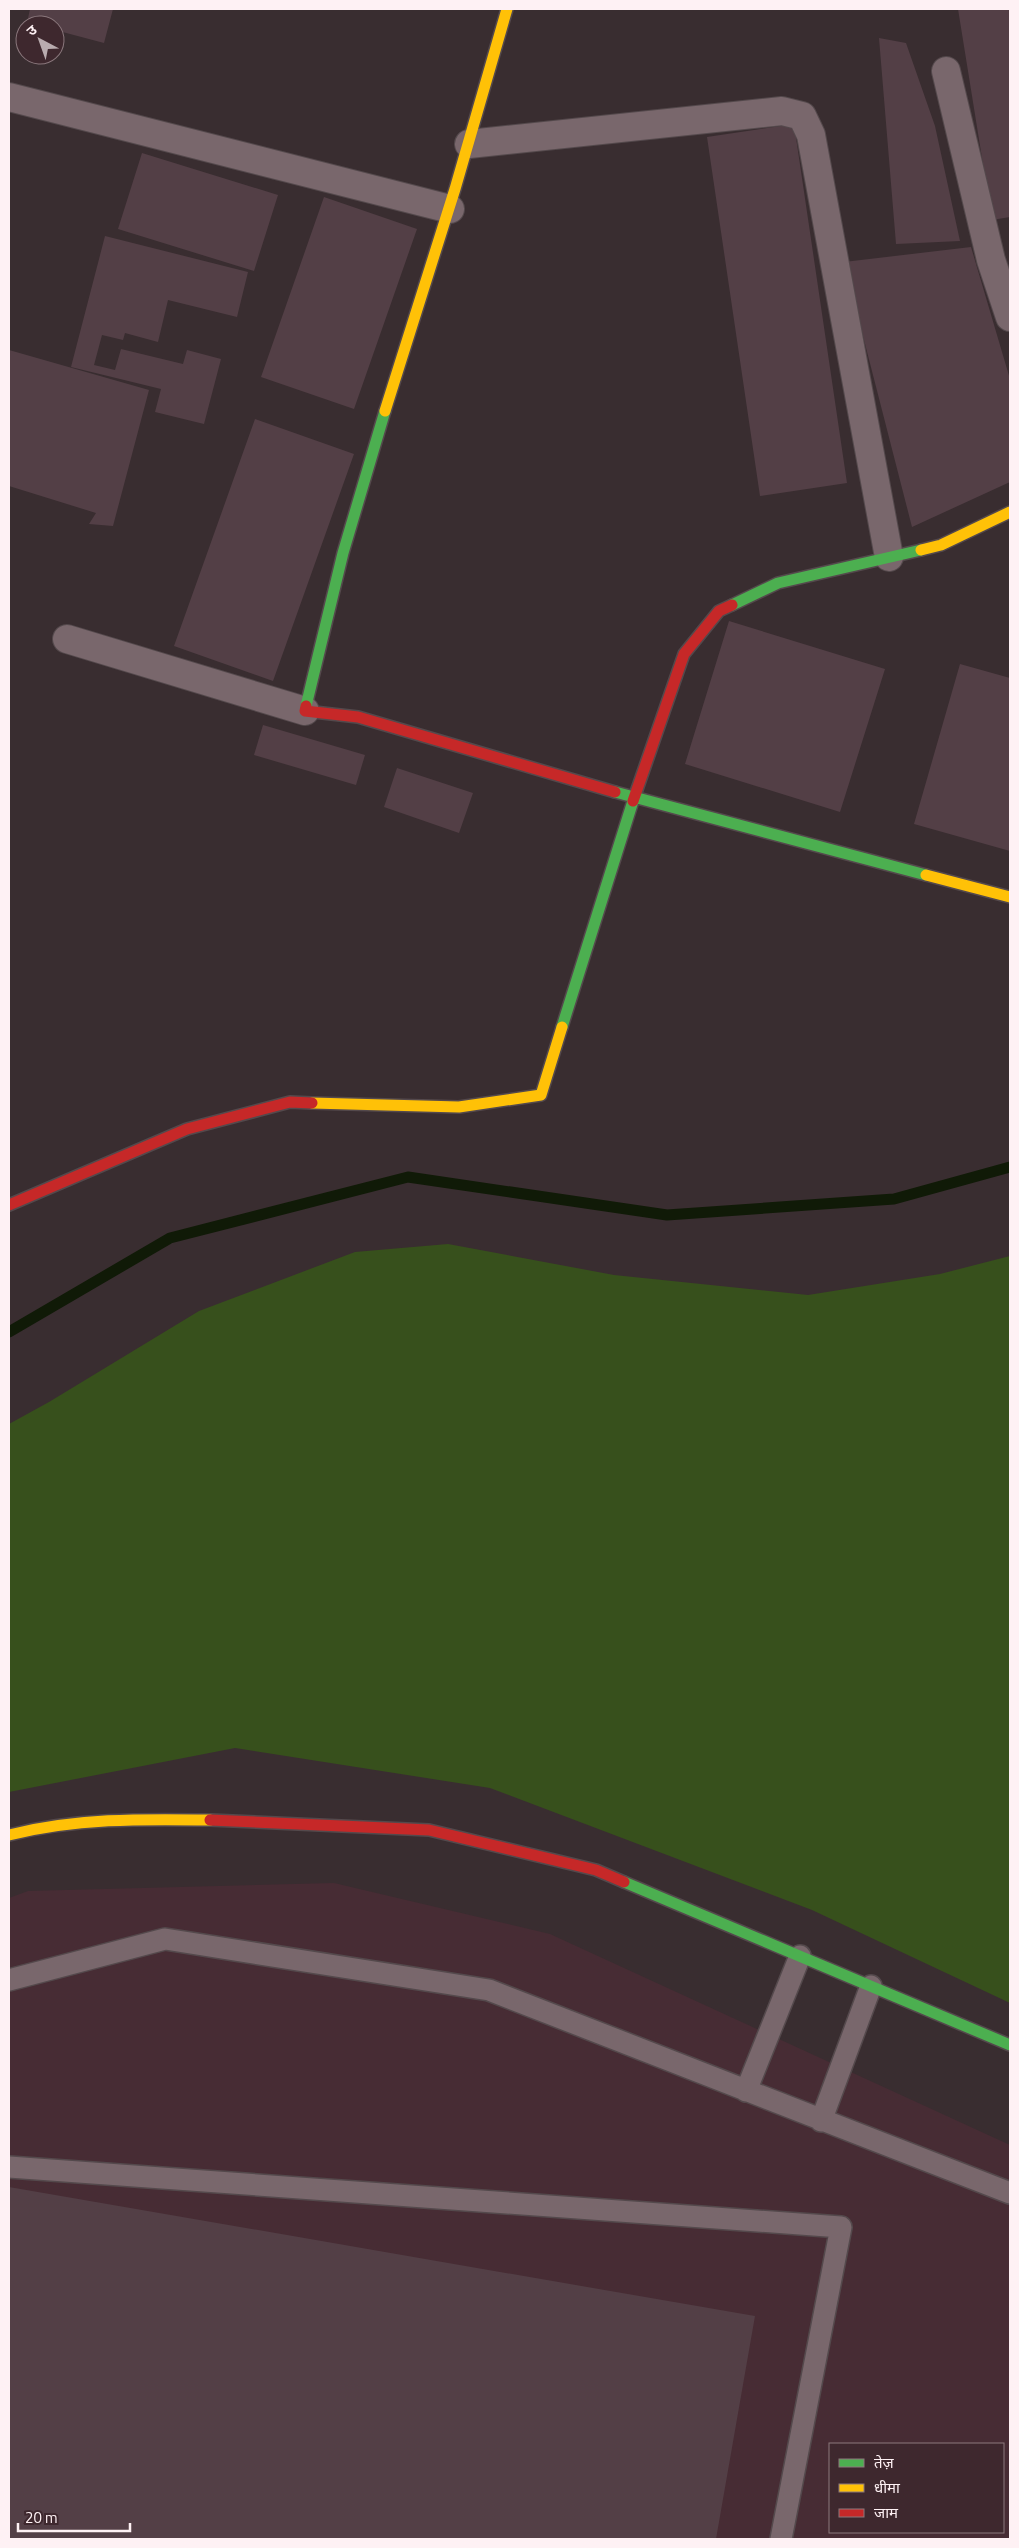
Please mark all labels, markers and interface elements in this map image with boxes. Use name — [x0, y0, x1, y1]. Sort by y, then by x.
north arrow — [15, 15, 65, 65]
text: उ — [21, 19, 42, 40]
legend — [829, 2443, 1004, 2533]
text: तेज़ — [874, 2451, 895, 2474]
text: धीमा — [874, 2476, 901, 2499]
scale bar — [18, 2500, 130, 2532]
text: जाम — [874, 2501, 899, 2524]
text: 20 m — [25, 2506, 58, 2529]

